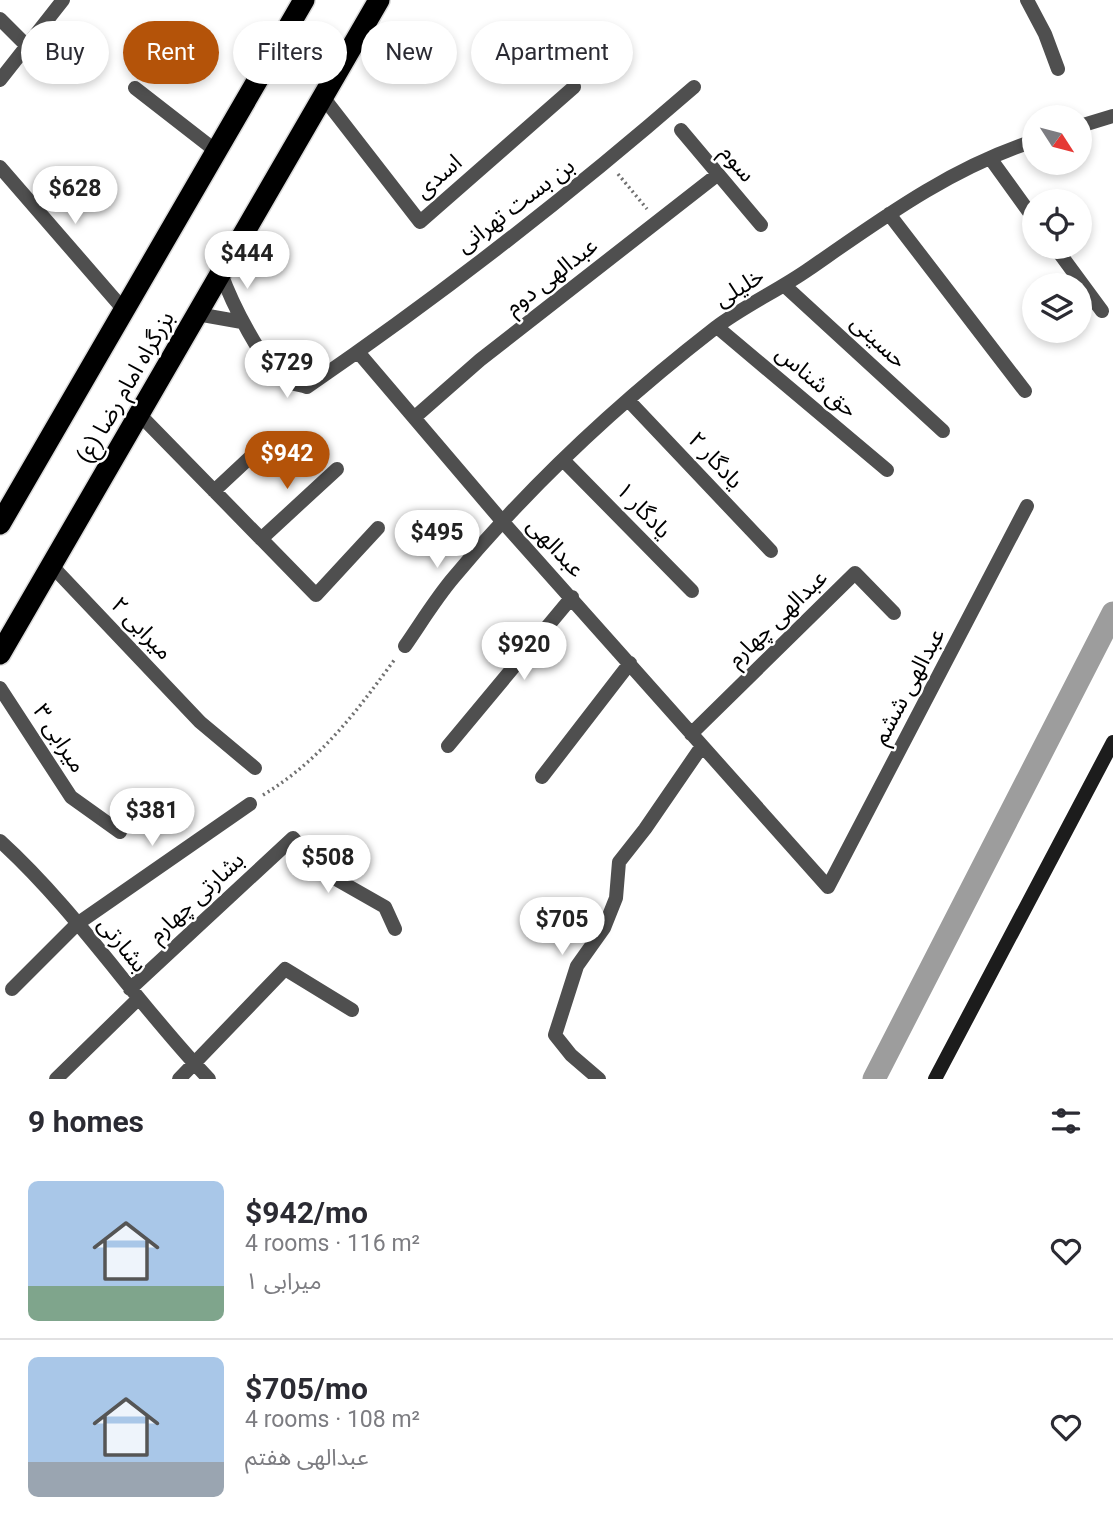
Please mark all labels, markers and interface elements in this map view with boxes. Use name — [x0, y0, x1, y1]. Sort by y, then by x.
chip: Buy — [21, 21, 109, 84]
chip: Rent — [123, 21, 219, 84]
chip: Filters — [233, 21, 347, 84]
chip: New — [361, 21, 457, 84]
chip: Apartment — [471, 21, 633, 84]
north arrow — [1022, 105, 1092, 175]
map controls — [1022, 105, 1092, 343]
street label: سوم — [711, 139, 761, 190]
street label: اسدی — [409, 149, 467, 204]
street label: بن بست تهرانی — [451, 152, 580, 259]
pin: $628 — [34, 166, 116, 226]
text: $628 — [49, 175, 101, 202]
button: locate — [1022, 189, 1092, 259]
pin: $444 — [206, 232, 288, 291]
street label: عبدالهی دوم — [500, 232, 605, 324]
text: $444 — [221, 240, 273, 267]
street label: خلیلی — [710, 262, 769, 313]
button: layers — [1022, 273, 1092, 343]
street label: بزرگراه امام رضا (ع) — [71, 307, 183, 470]
street label: حسینی — [845, 309, 912, 374]
street label: حق شناس — [770, 339, 863, 423]
pin: $729 — [246, 340, 328, 400]
text: $729 — [261, 349, 313, 376]
street label: یادگار ۲ — [683, 426, 749, 494]
pin: $942 — [246, 432, 328, 491]
text: $942 — [261, 440, 313, 467]
street label: یادگار ۱ — [610, 477, 677, 544]
pin: $495 — [396, 510, 478, 570]
street label: عبدالهی — [521, 512, 590, 583]
text: $495 — [411, 519, 463, 546]
street label: عبدالهی چهارم — [722, 564, 836, 675]
street label: میرابی ۲ — [105, 591, 178, 665]
pin: $920 — [483, 622, 565, 682]
street label: عبدالهی ششم — [866, 623, 953, 750]
text: $920 — [498, 631, 550, 658]
street label: میرابی ۳ — [27, 699, 92, 778]
pin: $381 — [111, 788, 193, 848]
text: $381 — [126, 797, 178, 824]
pin: $508 — [287, 836, 369, 895]
text: $508 — [302, 844, 354, 871]
street label: بشارتی چهارم — [143, 846, 252, 951]
pin: $705 — [521, 898, 603, 957]
text: $705 — [536, 906, 588, 933]
street label: بشارتی — [92, 911, 153, 978]
icon: filters — [1047, 1102, 1085, 1140]
text: 9 homes — [28, 1104, 144, 1139]
text: $942/mo — [245, 1195, 368, 1230]
icon: home — [84, 1209, 168, 1293]
text: 4 rooms · 116 m² — [245, 1230, 420, 1257]
icon: heart — [1047, 1232, 1085, 1270]
text: میرابی ۱ — [245, 1268, 322, 1295]
text: $705/mo — [245, 1371, 368, 1406]
icon: home — [84, 1385, 168, 1469]
text: 4 rooms · 108 m² — [245, 1406, 420, 1433]
icon: heart — [1047, 1408, 1085, 1446]
text: عبدالهی هفتم — [245, 1444, 369, 1471]

